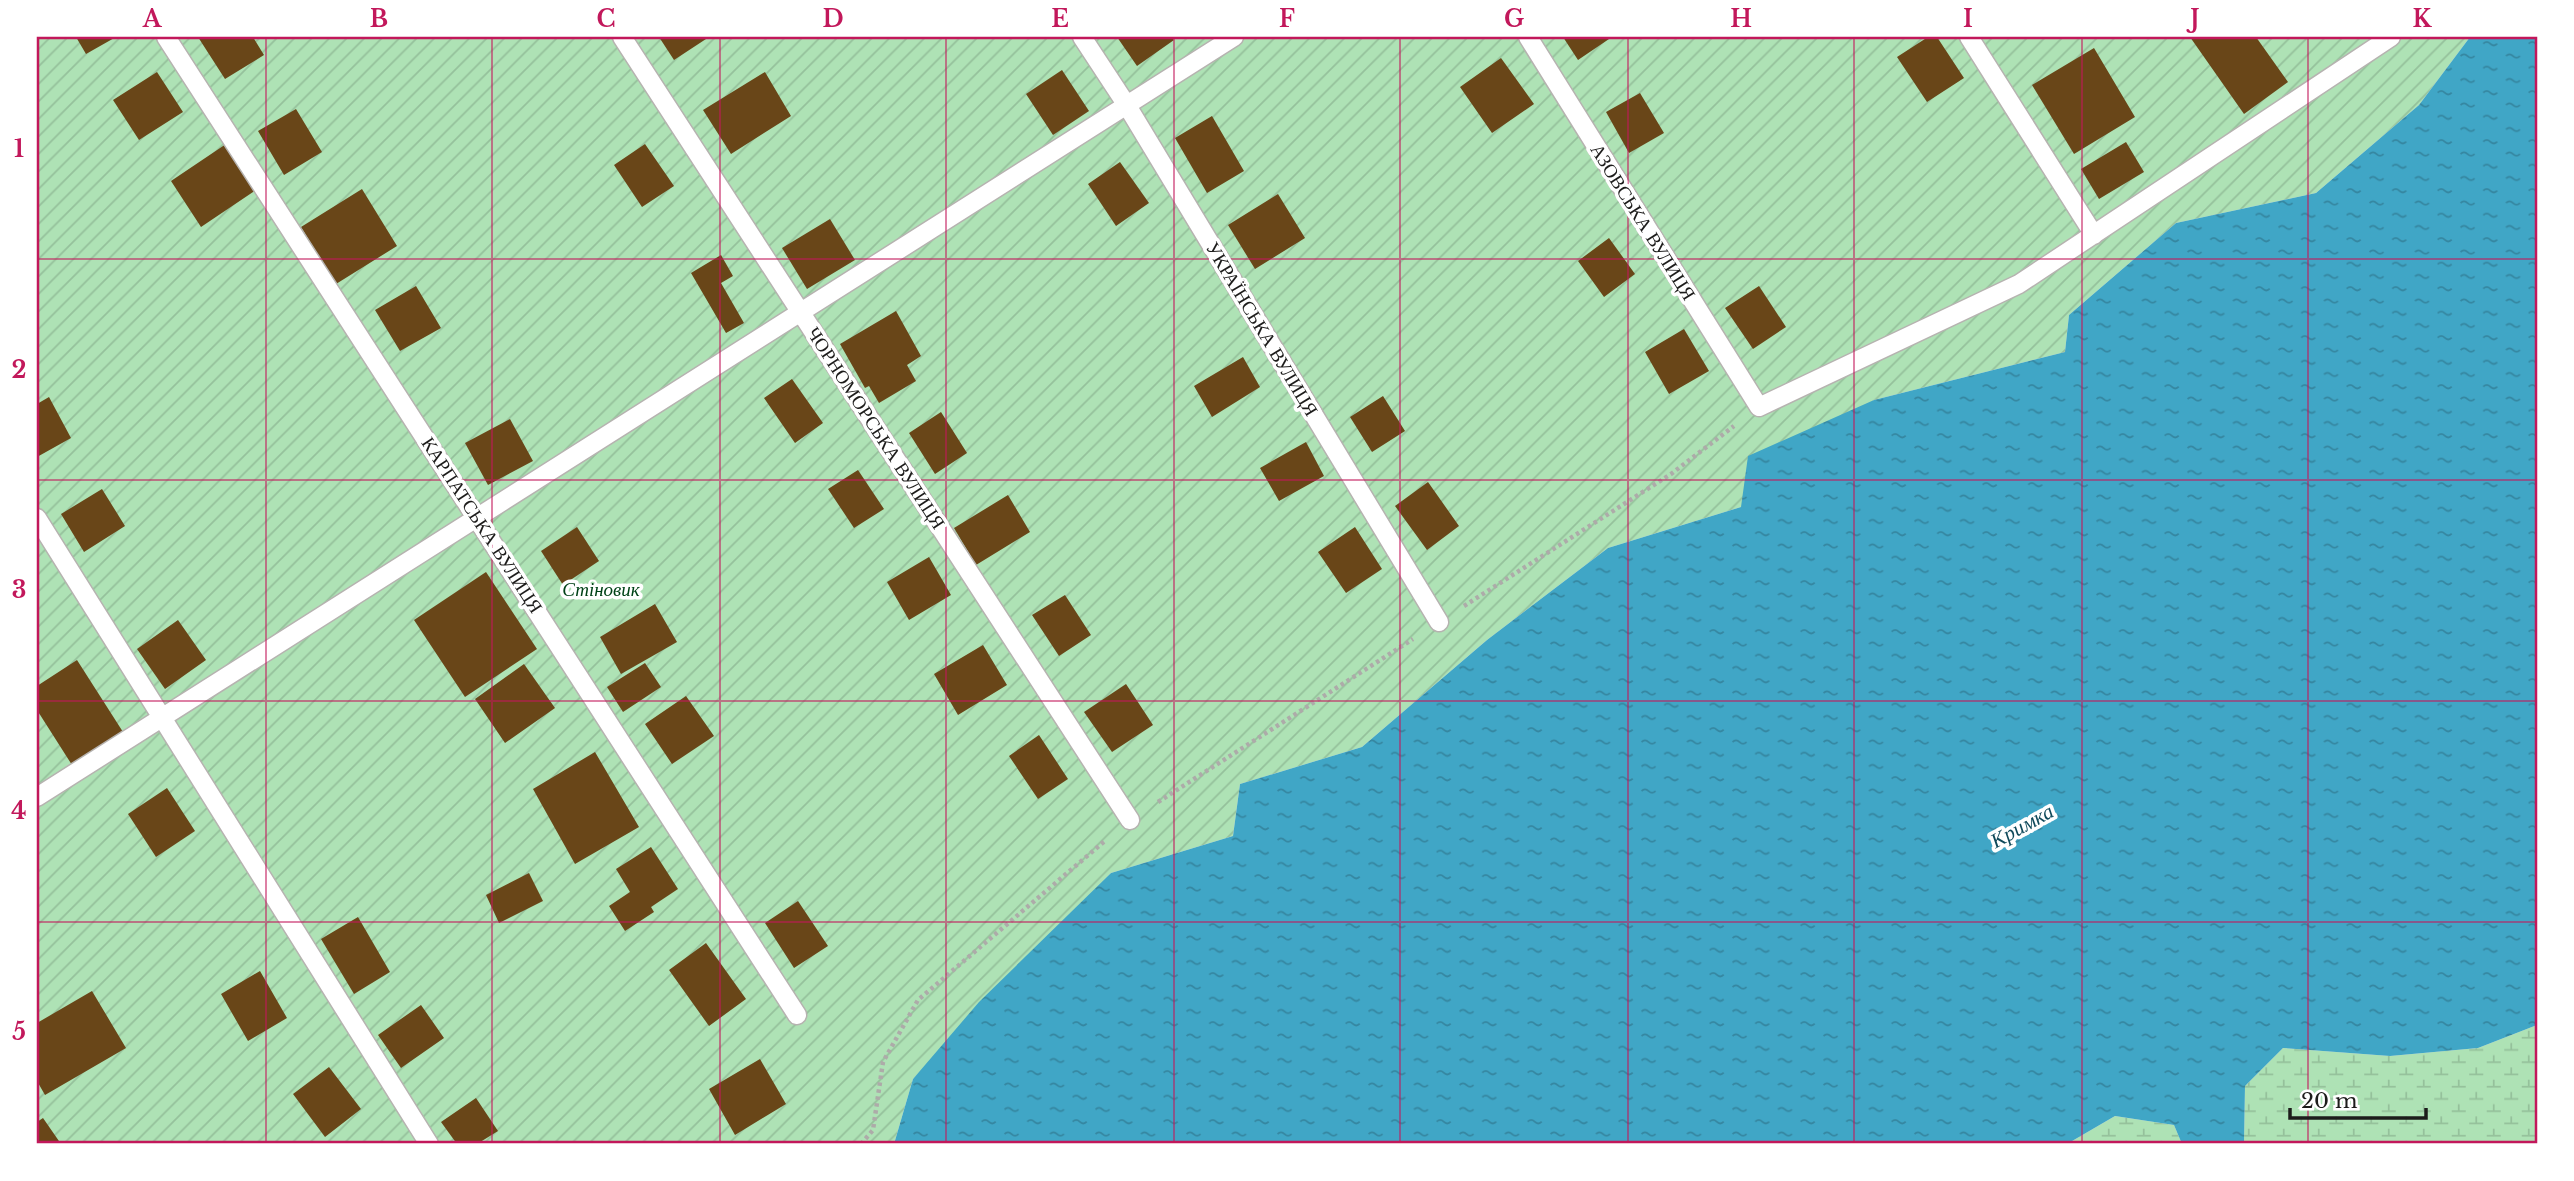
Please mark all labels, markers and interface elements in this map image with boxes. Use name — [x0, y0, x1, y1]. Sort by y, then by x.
text: A — [142, 5, 163, 33]
text: B — [370, 5, 388, 33]
text: C — [597, 5, 615, 33]
text: D — [822, 5, 844, 33]
text: E — [1051, 5, 1069, 33]
text: F — [1279, 5, 1295, 33]
text: G — [1504, 5, 1524, 33]
text: H — [1730, 5, 1752, 33]
text: I — [1963, 5, 1973, 33]
text: J — [2186, 5, 2200, 33]
text: K — [2413, 5, 2433, 33]
text: 1 — [14, 135, 24, 163]
street label: АЗОВСЬКА ВУЛИЦЯ — [1586, 140, 1701, 305]
street label: УКРАЇНСЬКА ВУЛИЦЯ — [1201, 238, 1323, 420]
street label: ЧОРНОМОРСЬКА ВУЛИЦЯ — [802, 323, 950, 534]
text: 2 — [12, 356, 26, 384]
street label: КАРПАТСЬКА ВУЛИЦЯ — [416, 433, 548, 618]
text: 3 — [12, 576, 26, 604]
park label: Стіновик — [562, 578, 641, 601]
text: 4 — [11, 797, 27, 825]
water label: Кримка — [1985, 798, 2058, 854]
text: 5 — [12, 1018, 26, 1046]
scale bar — [2290, 1076, 2427, 1120]
text: 20 m — [2301, 1088, 2358, 1114]

